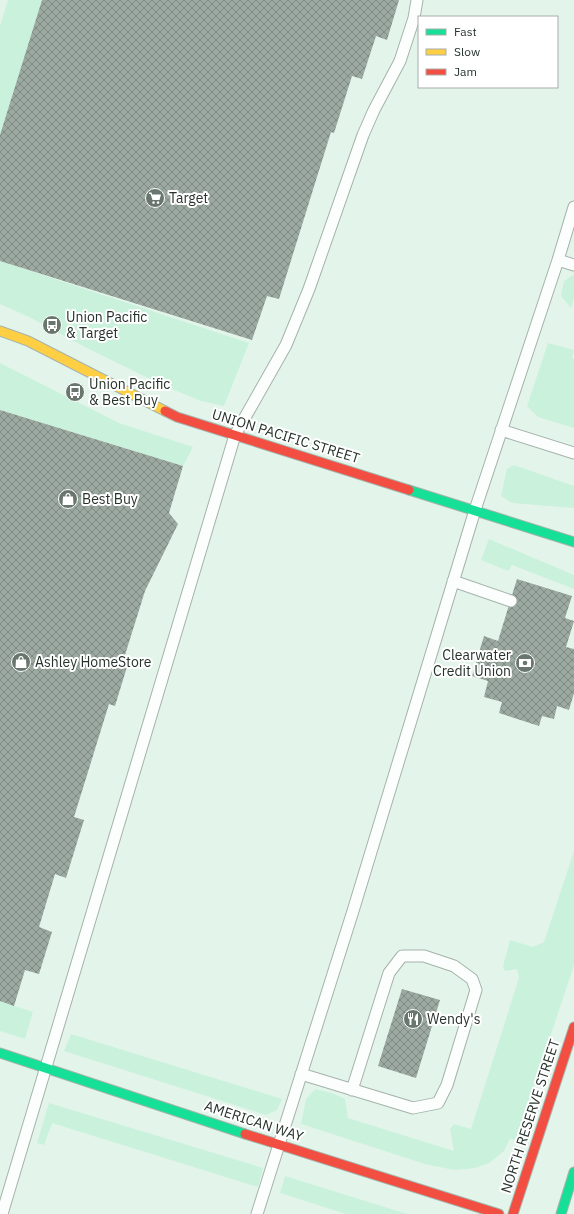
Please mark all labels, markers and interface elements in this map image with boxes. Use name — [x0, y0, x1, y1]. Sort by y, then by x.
legend — [418, 16, 558, 88]
text: Fast — [454, 24, 477, 39]
text: Slow — [454, 44, 480, 59]
text: Jam — [454, 64, 477, 79]
supermarket icon: Target — [144, 187, 166, 209]
place label: Target — [169, 189, 208, 207]
place label: Union Pacific & Target — [66, 308, 147, 342]
bus stop icon: Union Pacific & Target — [41, 314, 63, 336]
place label: Union Pacific & Best Buy — [89, 375, 170, 409]
bus stop icon: Union Pacific & Best Buy — [64, 381, 86, 403]
street label: UNION PACIFIC STREET — [210, 405, 362, 467]
shop icon: Best Buy — [57, 488, 79, 510]
place label: Best Buy — [82, 490, 138, 508]
place label: Clearwater Credit Union — [433, 646, 511, 680]
shop icon: Ashley HomeStore — [10, 651, 32, 673]
bank icon: Clearwater Credit Union — [514, 652, 536, 674]
place label: Ashley HomeStore — [35, 653, 152, 671]
restaurant icon: Wendy's — [402, 1008, 424, 1030]
place label: Wendy's — [427, 1010, 481, 1028]
street label: NORTH RESERVE STREET — [497, 1037, 563, 1195]
street label: AMERICAN WAY — [202, 1097, 306, 1146]

